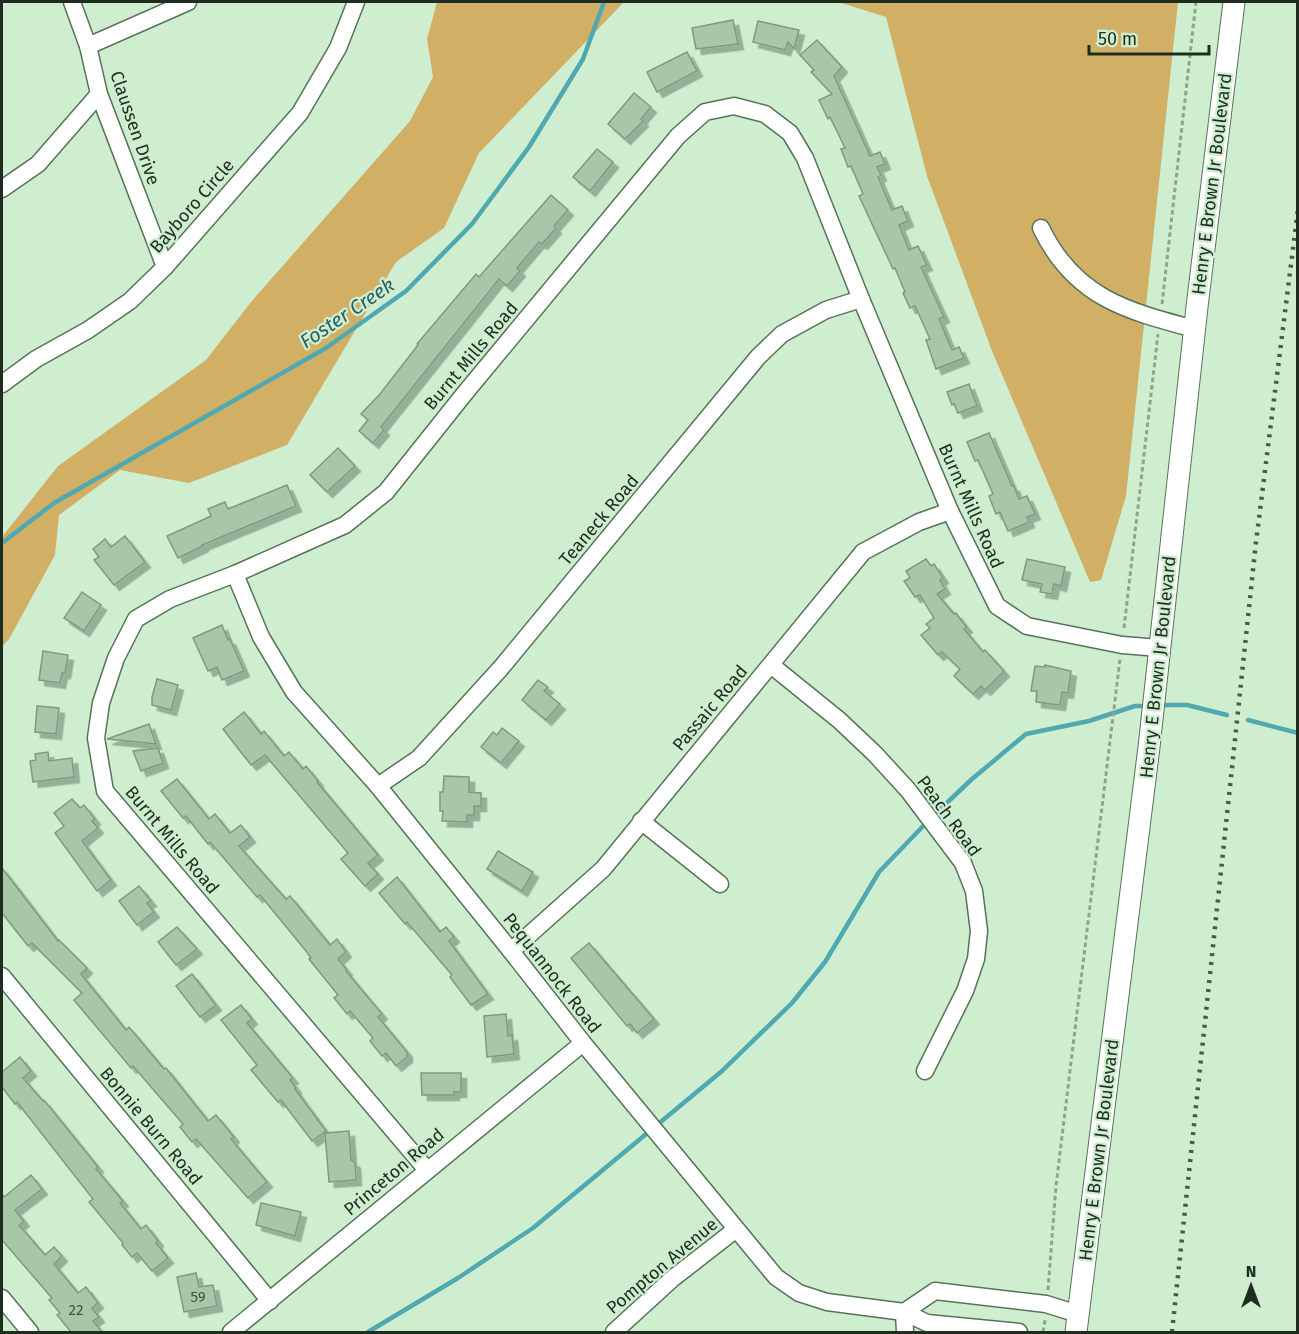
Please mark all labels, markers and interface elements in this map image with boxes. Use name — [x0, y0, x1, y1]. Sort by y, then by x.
scale bar — [1089, 18, 1209, 56]
text: 50 m — [1098, 28, 1137, 50]
street label: Claussen Drive — [105, 68, 165, 188]
street label: Henry E Brown Jr Boulevard — [1187, 72, 1237, 296]
street label: Bayboro Circle — [145, 154, 239, 258]
water label: Foster Creek — [295, 273, 399, 353]
street label: Burnt Mills Road — [419, 297, 523, 415]
street label: Burnt Mills Road — [934, 440, 1008, 572]
street label: Teaneck Road — [555, 470, 643, 570]
street label: Henry E Brown Jr Boulevard — [1135, 555, 1181, 779]
street label: Passaic Road — [668, 661, 752, 755]
street label: Peach Road — [912, 771, 986, 861]
street label: Burnt Mills Road — [120, 781, 224, 899]
street label: Pequannock Road — [498, 909, 606, 1037]
street label: Henry E Brown Jr Boulevard — [1074, 1038, 1124, 1262]
street label: Bonnie Burn Road — [95, 1062, 207, 1190]
street label: Princeton Road — [339, 1124, 449, 1220]
street label: Pompton Avenue — [602, 1213, 722, 1319]
north arrow — [1221, 1256, 1281, 1316]
text: N — [1246, 1262, 1256, 1281]
house number: 59 — [190, 1288, 206, 1306]
house number: 22 — [69, 1301, 83, 1319]

